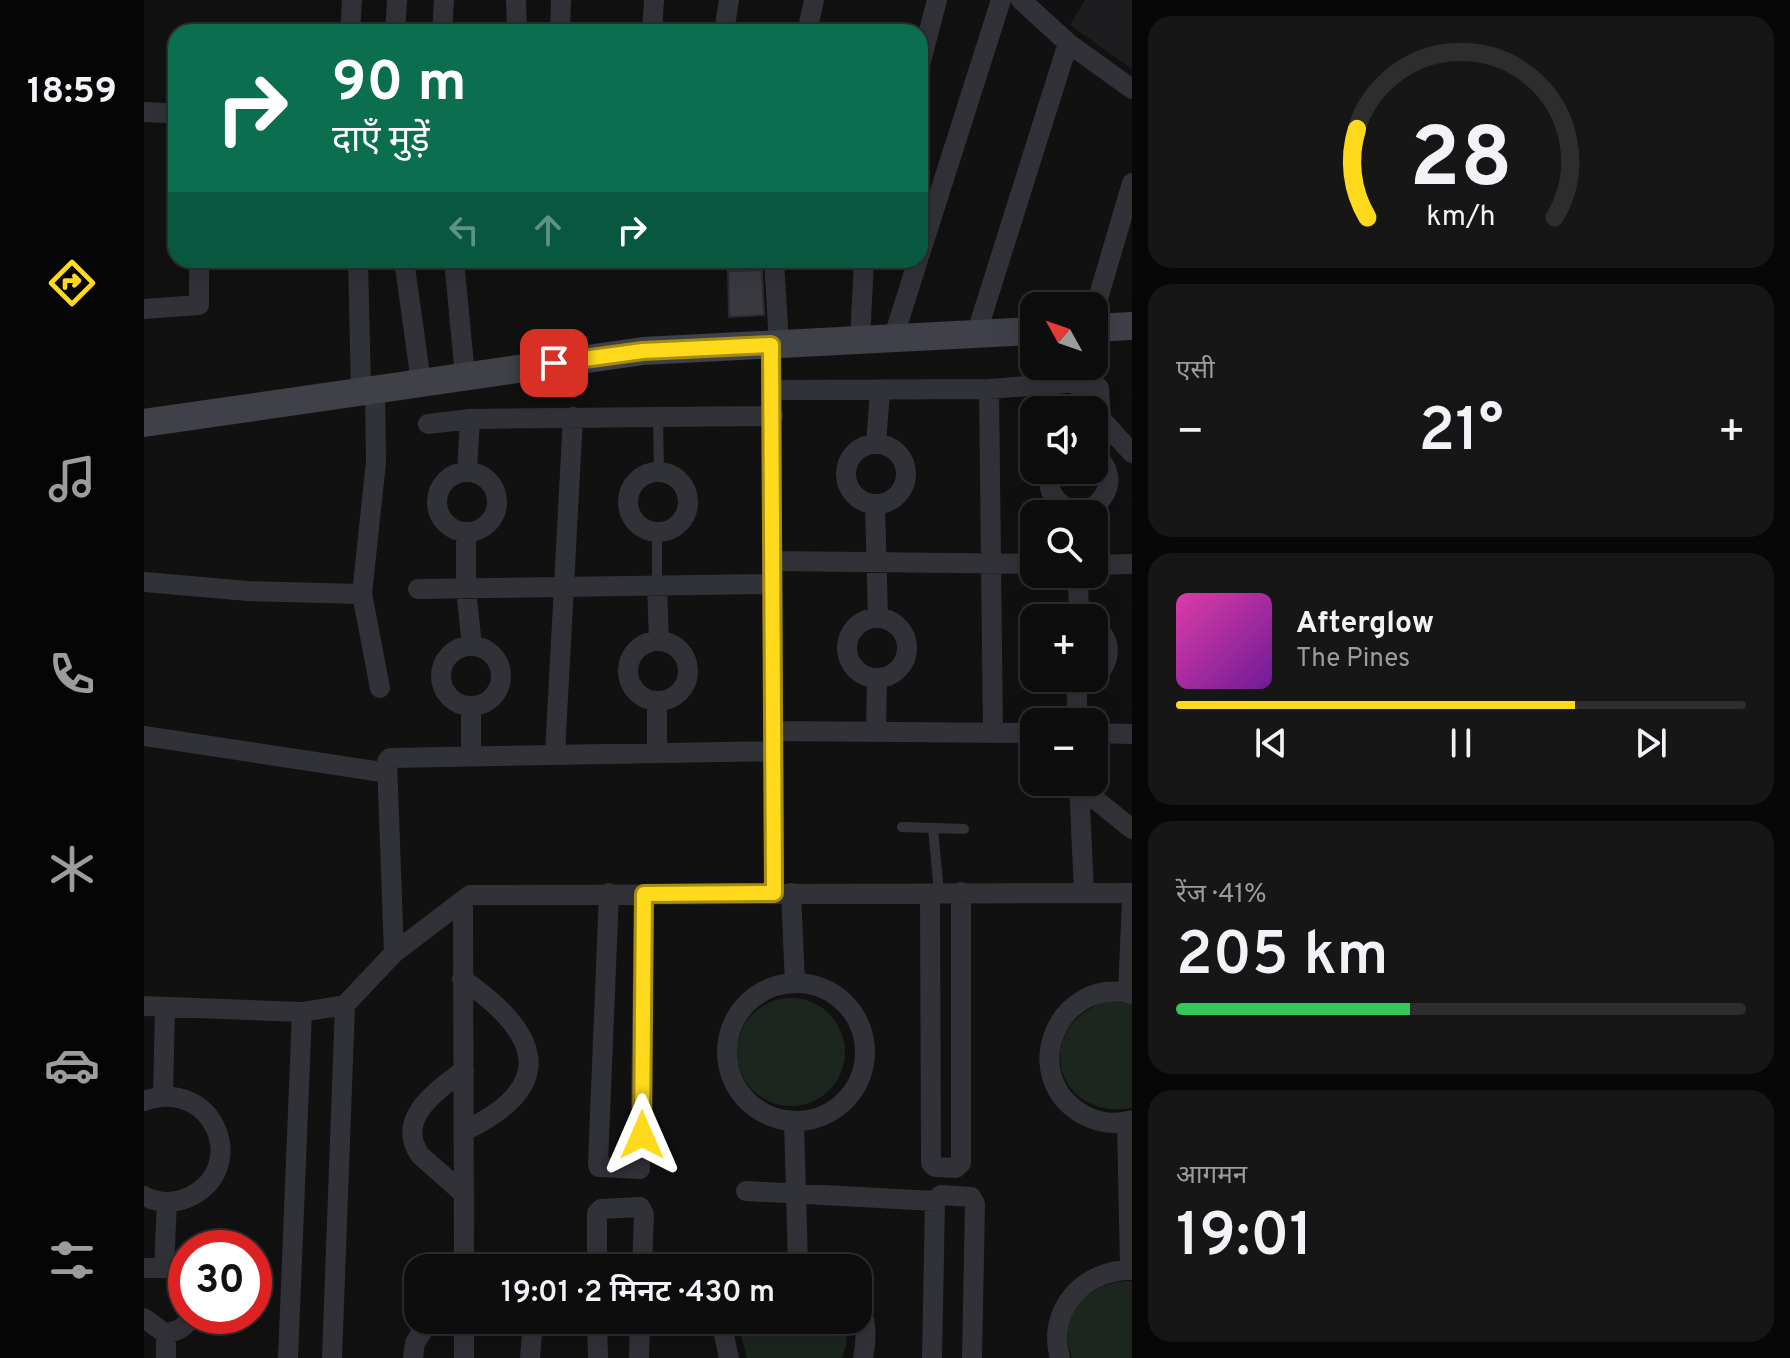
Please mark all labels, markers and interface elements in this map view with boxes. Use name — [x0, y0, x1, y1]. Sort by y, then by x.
text: 90 m — [332, 50, 467, 120]
icon: right — [200, 56, 304, 160]
text: 18:59 — [27, 70, 117, 116]
text: 28 — [1409, 111, 1513, 216]
text: दाएँ मुड़ें — [332, 119, 430, 165]
text: km/h — [1426, 200, 1496, 236]
icon: left — [442, 208, 486, 252]
icon: ahead — [526, 208, 570, 252]
icon: right — [610, 208, 654, 252]
icon: directions — [44, 255, 100, 311]
north arrow — [1020, 292, 1108, 380]
map controls — [1020, 292, 1108, 796]
pin — [520, 329, 588, 397]
icon: arrive — [532, 341, 576, 385]
text: एसी — [1176, 355, 1215, 388]
button: sound — [1020, 396, 1108, 484]
text: 21° — [1419, 396, 1504, 472]
text: − — [1176, 406, 1204, 462]
text: + — [1718, 406, 1746, 462]
icon: music — [44, 451, 100, 507]
button: search — [1020, 500, 1108, 588]
button: + — [1020, 604, 1108, 692]
text: Afterglow — [1296, 606, 1434, 643]
text: The Pines — [1296, 643, 1410, 676]
icon: phone — [44, 646, 100, 702]
button: − — [1020, 708, 1108, 796]
icon: previous — [1249, 721, 1293, 765]
icon: pause — [1439, 721, 1483, 765]
icon: next — [1629, 721, 1673, 765]
icon: climate — [44, 841, 100, 897]
text: रेंज · 41% — [1176, 879, 1267, 912]
text: 205 km — [1176, 920, 1389, 996]
icon: car — [44, 1037, 100, 1093]
position arrow — [600, 1093, 684, 1177]
text: आगमन — [1176, 1160, 1247, 1193]
text: 19:01 — [1176, 1201, 1313, 1277]
speed limit sign: 30 — [168, 1230, 272, 1334]
icon: filters — [44, 1232, 100, 1288]
text: 19:01 · 2 मिनट · 430 m — [501, 1275, 775, 1312]

